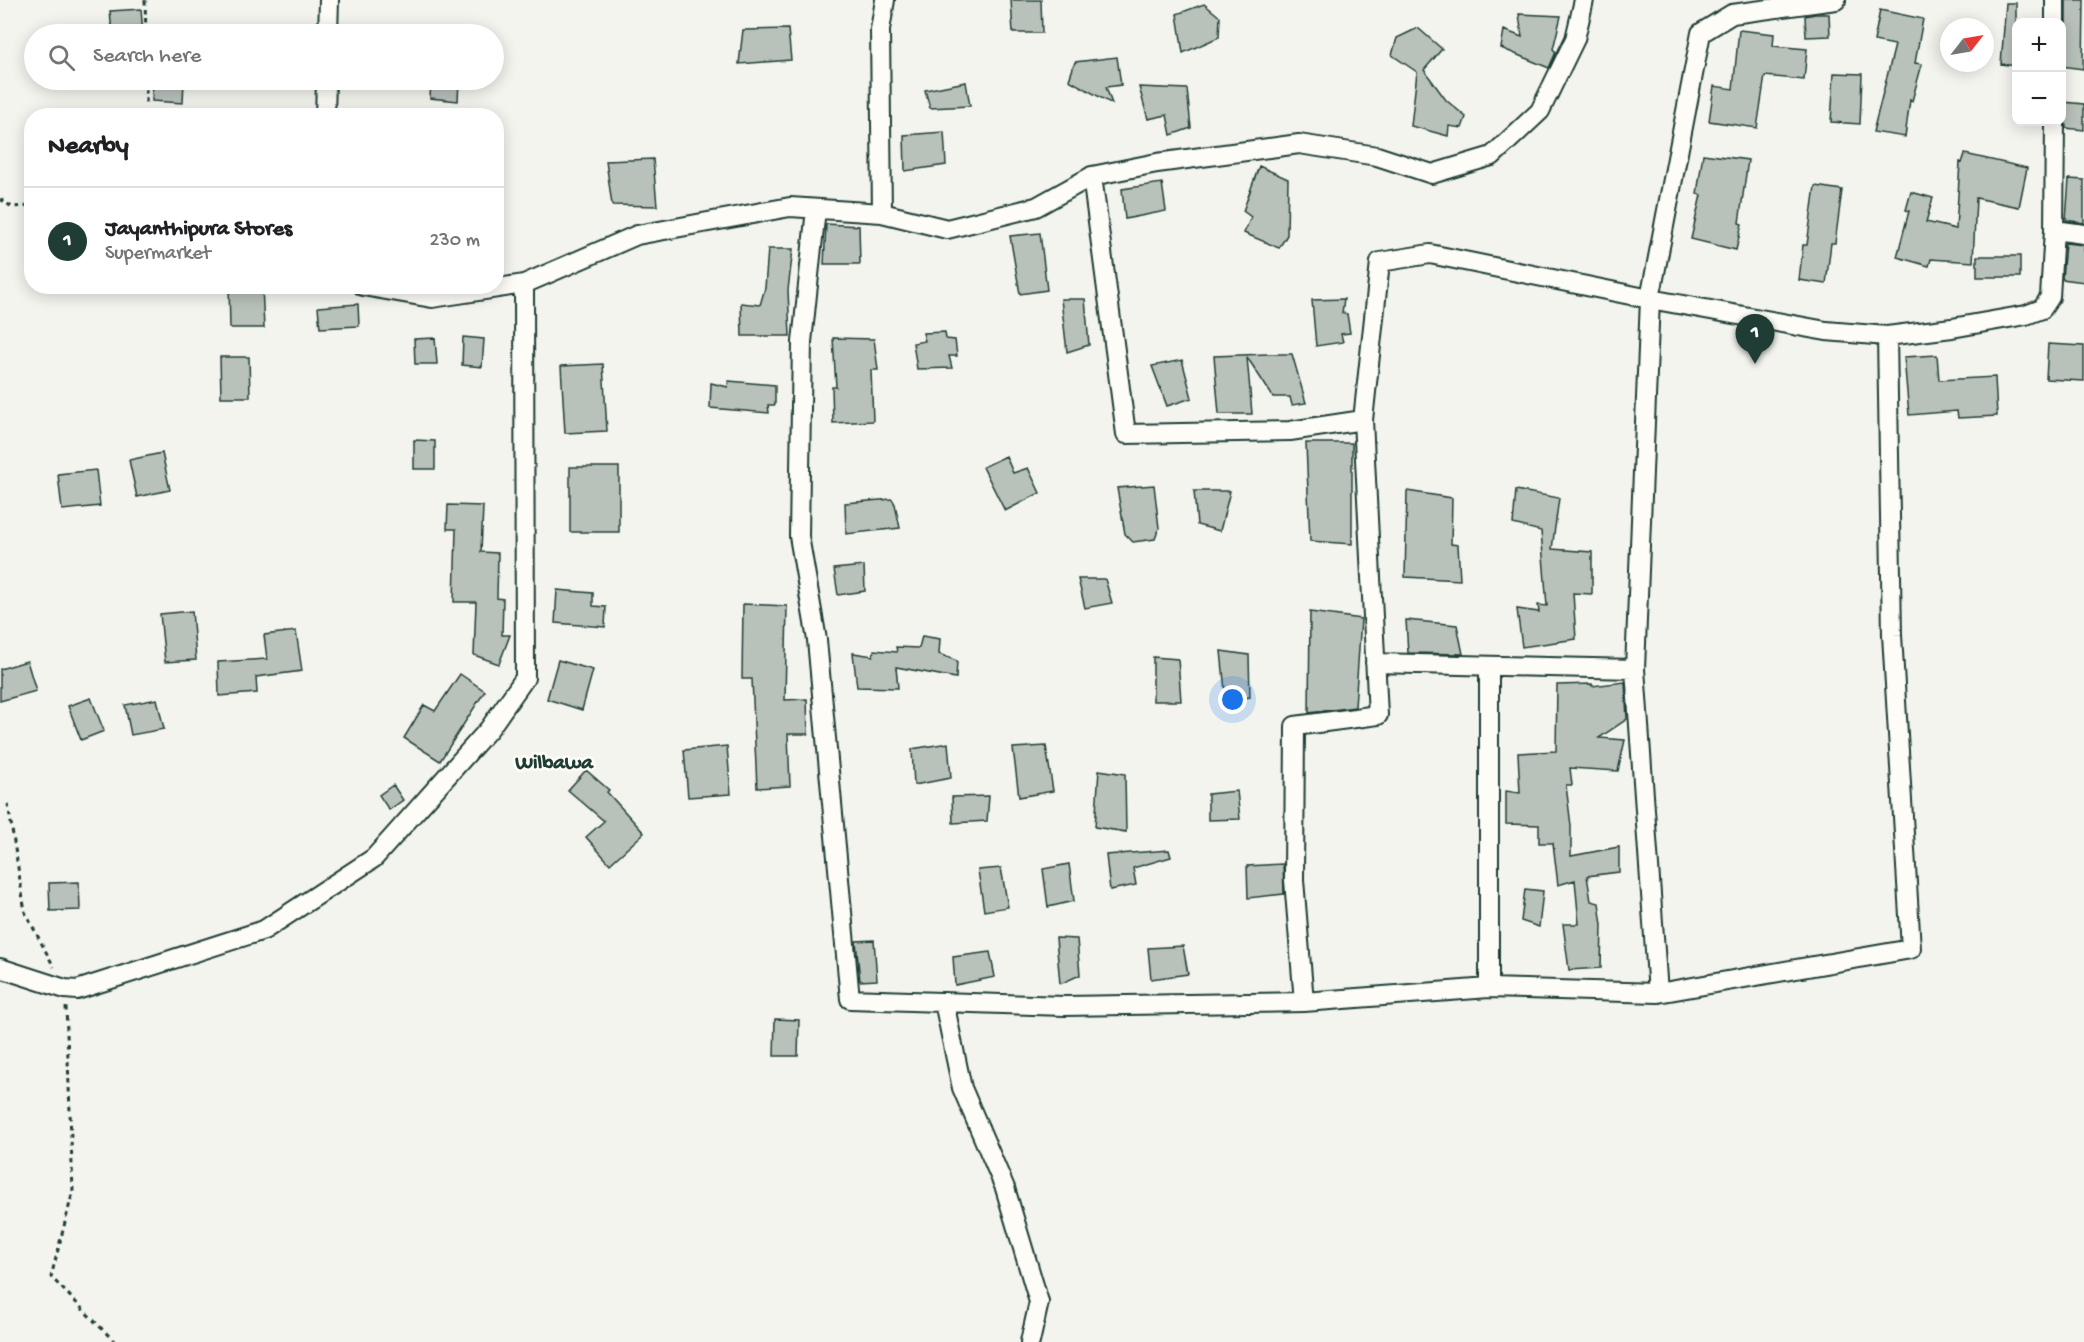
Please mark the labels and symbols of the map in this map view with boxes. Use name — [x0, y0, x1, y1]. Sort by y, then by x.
north arrow — [1940, 18, 1994, 72]
pin: 1 — [1736, 314, 1774, 364]
your location — [1218, 685, 1247, 714]
district label: Wilbawa — [514, 752, 594, 777]

